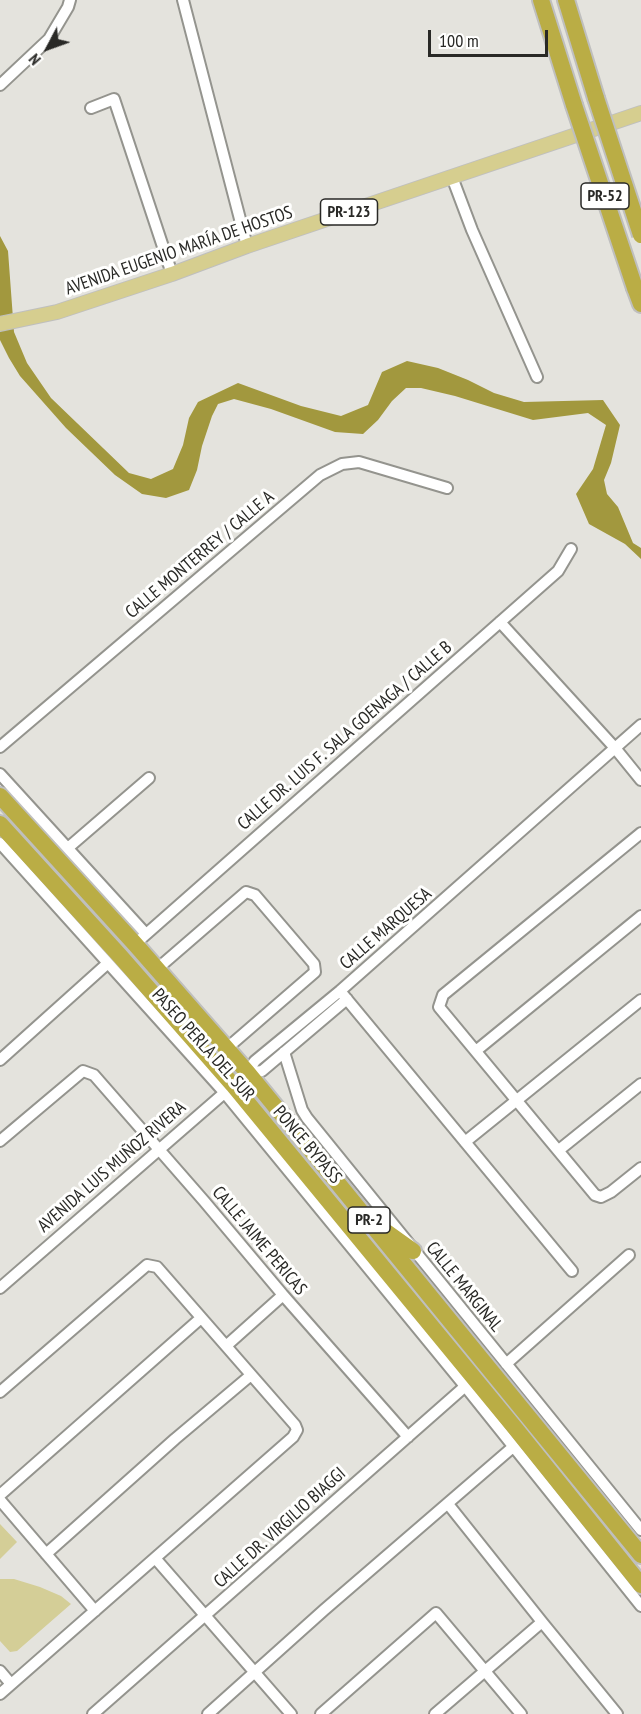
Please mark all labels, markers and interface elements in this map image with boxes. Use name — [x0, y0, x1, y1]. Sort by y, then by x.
north arrow — [18, 18, 78, 78]
scale bar — [431, 18, 551, 56]
text: 100 m — [439, 29, 479, 52]
text: N — [24, 50, 45, 70]
road number: PR-52 — [581, 183, 629, 209]
road number: PR-123 — [320, 199, 378, 225]
street label: AVENIDA EUGENIO MARÍA DE HOSTOS — [63, 202, 295, 300]
street label: CALLE MONTERREY / CALLE A — [121, 487, 279, 623]
street label: CALLE DR. LUIS F. SALA GOENAGA / CALLE B — [233, 637, 457, 835]
street label: CALLE MARQUESA — [336, 883, 436, 975]
street label: PASEO PERLA DEL SUR — [147, 985, 259, 1105]
street label: AVENIDA LUIS MUÑOZ RIVERA — [34, 1097, 190, 1237]
street label: PONCE BYPASS — [268, 1102, 346, 1188]
street label: CALLE JAIME PERICAS — [207, 1182, 311, 1300]
road number: PR-2 — [348, 1207, 390, 1233]
street label: CALLE MARGINAL — [421, 1238, 507, 1336]
street label: CALLE DR. VIRGILIO BIAGGI — [210, 1463, 350, 1593]

